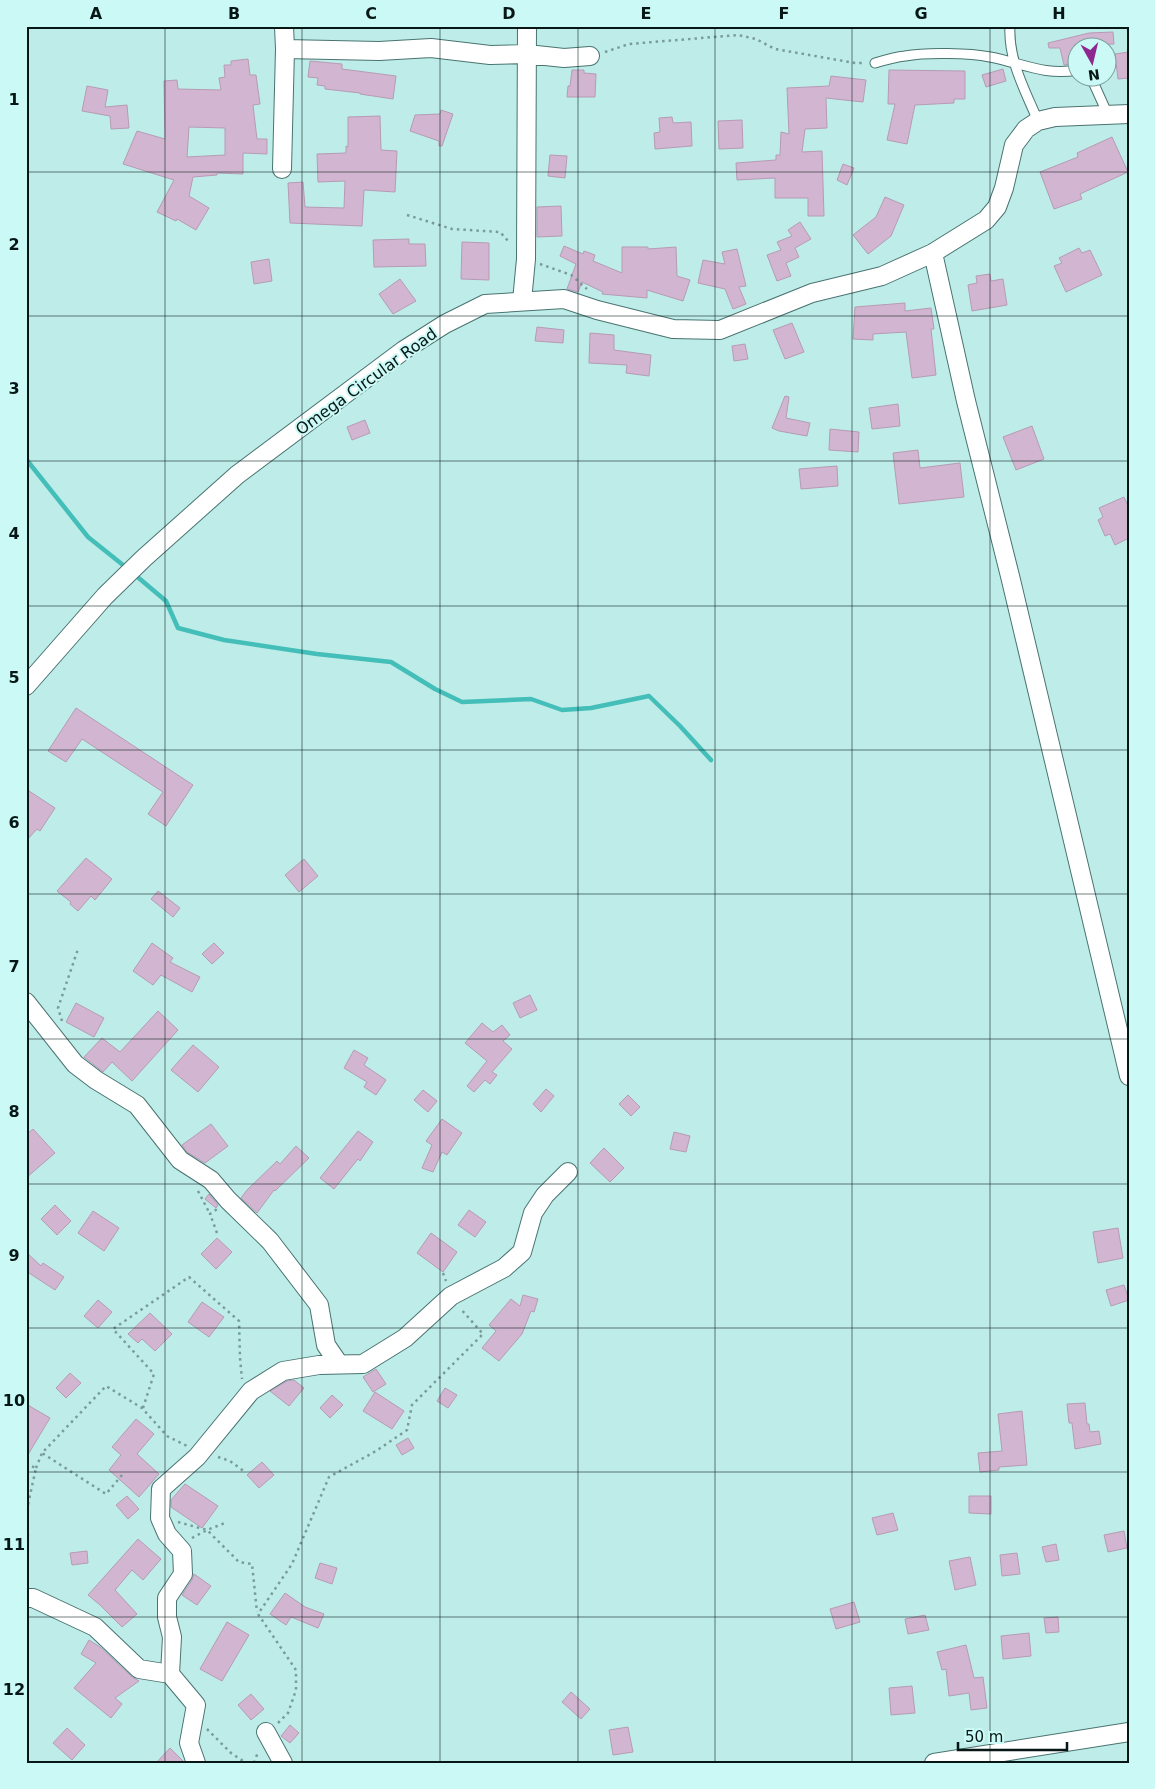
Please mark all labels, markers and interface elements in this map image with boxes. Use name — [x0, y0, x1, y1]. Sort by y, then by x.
text: A — [90, 4, 103, 23]
text: B — [228, 4, 240, 23]
text: C — [365, 4, 377, 23]
text: D — [502, 4, 516, 23]
text: E — [641, 4, 651, 23]
text: F — [779, 4, 789, 23]
text: G — [914, 4, 928, 23]
text: H — [1052, 4, 1066, 23]
north arrow — [1068, 38, 1118, 88]
text: N — [1087, 66, 1101, 84]
text: 1 — [8, 90, 20, 109]
text: 2 — [8, 235, 20, 254]
street label: Omega Circular Road — [292, 324, 441, 439]
text: 3 — [8, 379, 20, 398]
text: 4 — [8, 524, 20, 543]
text: 5 — [8, 668, 20, 687]
text: 6 — [8, 813, 20, 832]
text: 7 — [8, 957, 20, 976]
text: 8 — [8, 1102, 20, 1121]
text: 9 — [8, 1246, 20, 1265]
text: 10 — [3, 1391, 25, 1410]
text: 11 — [3, 1535, 25, 1554]
text: 12 — [3, 1680, 25, 1699]
scale bar — [958, 1719, 1066, 1751]
text: 50 m — [965, 1728, 1003, 1746]

